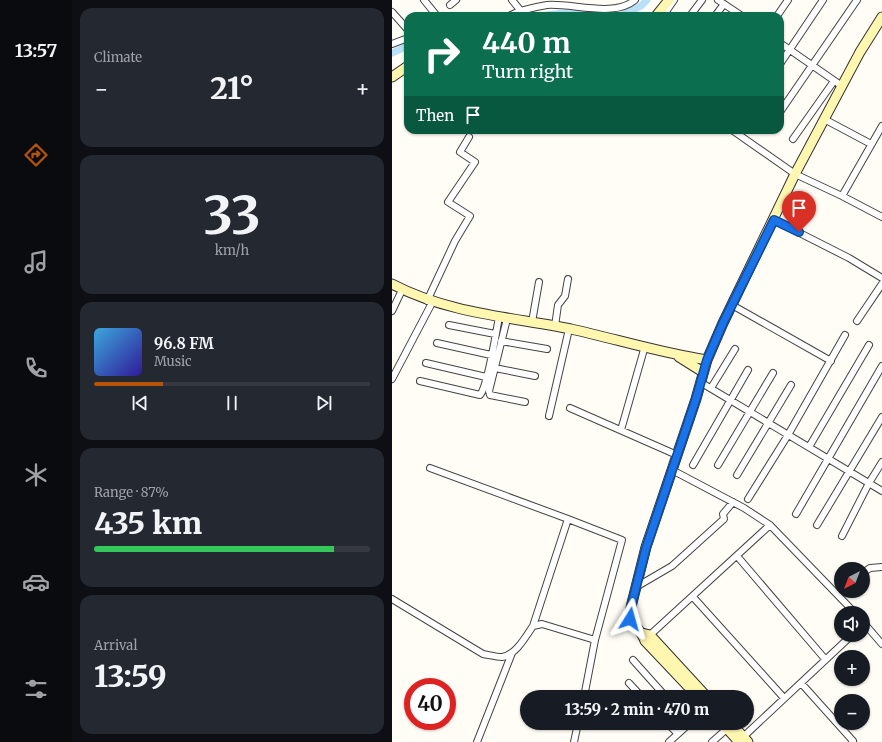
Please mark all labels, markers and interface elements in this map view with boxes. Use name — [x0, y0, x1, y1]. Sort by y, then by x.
text: 440 m — [482, 25, 571, 61]
icon: right — [416, 28, 468, 80]
text: 13:57 — [15, 39, 57, 62]
text: Climate — [94, 49, 142, 66]
text: Turn right — [482, 60, 573, 83]
text: 21° — [210, 69, 254, 107]
text: − — [94, 75, 109, 103]
text: + — [355, 75, 370, 103]
icon: arrive — [462, 104, 484, 126]
text: Then — [416, 106, 454, 125]
icon: directions — [22, 141, 50, 169]
text: 33 — [203, 183, 261, 248]
pin — [782, 191, 816, 232]
icon: arrive — [788, 197, 810, 219]
text: km/h — [215, 242, 249, 259]
icon: music — [22, 248, 50, 276]
text: 96.8 FM — [154, 334, 214, 353]
text: Music — [154, 353, 192, 370]
icon: phone — [22, 354, 50, 382]
icon: previous — [129, 392, 151, 414]
icon: pause — [221, 392, 243, 414]
icon: next — [313, 392, 335, 414]
icon: climate — [22, 461, 50, 489]
text: Range · 87% — [94, 484, 169, 501]
text: 435 km — [94, 504, 202, 542]
north arrow — [834, 562, 870, 598]
map controls — [834, 562, 870, 730]
icon: car — [22, 568, 50, 596]
position arrow — [609, 598, 651, 640]
button: sound — [834, 606, 870, 642]
text: Arrival — [94, 637, 137, 654]
button: + — [834, 650, 870, 686]
text: 13:59 — [94, 657, 167, 695]
icon: filters — [22, 675, 50, 703]
speed limit sign: 40 — [404, 678, 456, 730]
button: − — [834, 694, 870, 730]
text: 13:59 · 2 min · 470 m — [565, 700, 709, 719]

